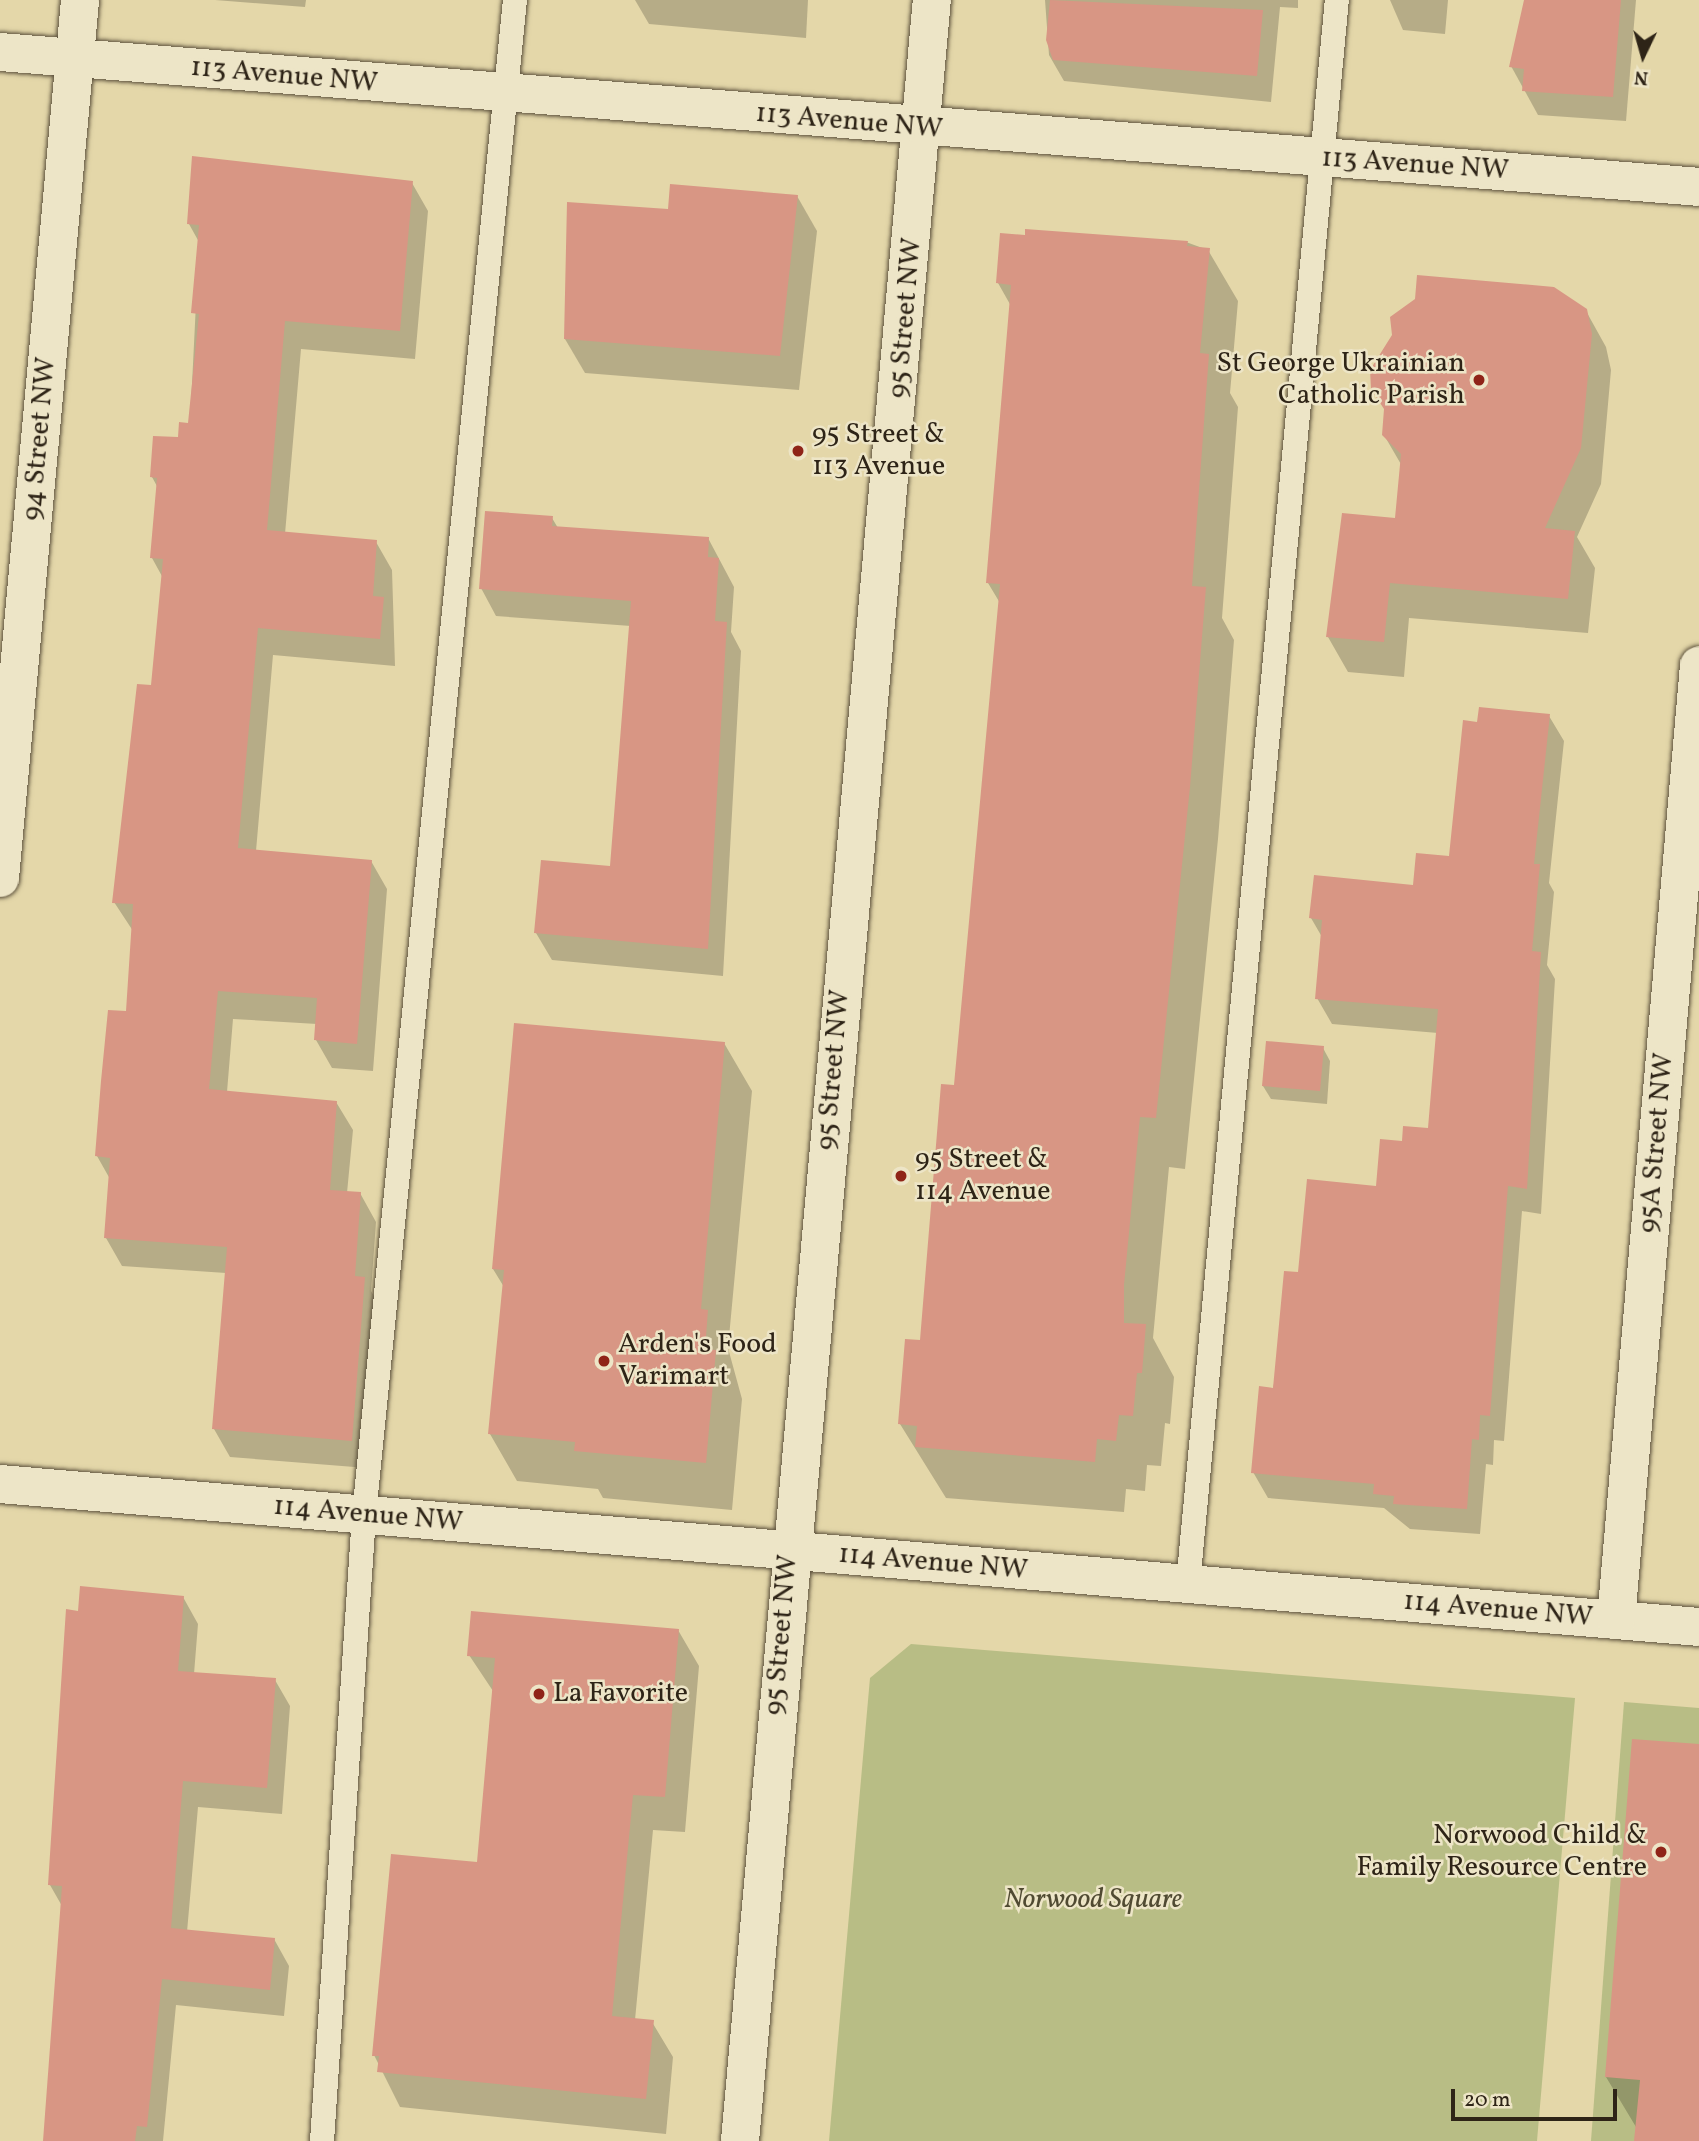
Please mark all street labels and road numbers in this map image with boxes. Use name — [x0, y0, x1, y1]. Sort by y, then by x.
street label: 113 Avenue NW — [189, 51, 379, 101]
street label: 113 Avenue NW — [754, 97, 944, 147]
street label: 113 Avenue NW — [1320, 142, 1510, 188]
street label: 95 Street NW — [882, 236, 930, 400]
street label: 94 Street NW — [16, 356, 64, 522]
street label: 95 Street NW — [810, 988, 858, 1152]
street label: 95A Street NW — [1632, 1051, 1682, 1235]
street label: 114 Avenue NW — [272, 1490, 464, 1540]
street label: 114 Avenue NW — [837, 1538, 1029, 1588]
street label: 95 Street NW — [758, 1553, 806, 1717]
street label: 114 Avenue NW — [1402, 1585, 1594, 1635]

